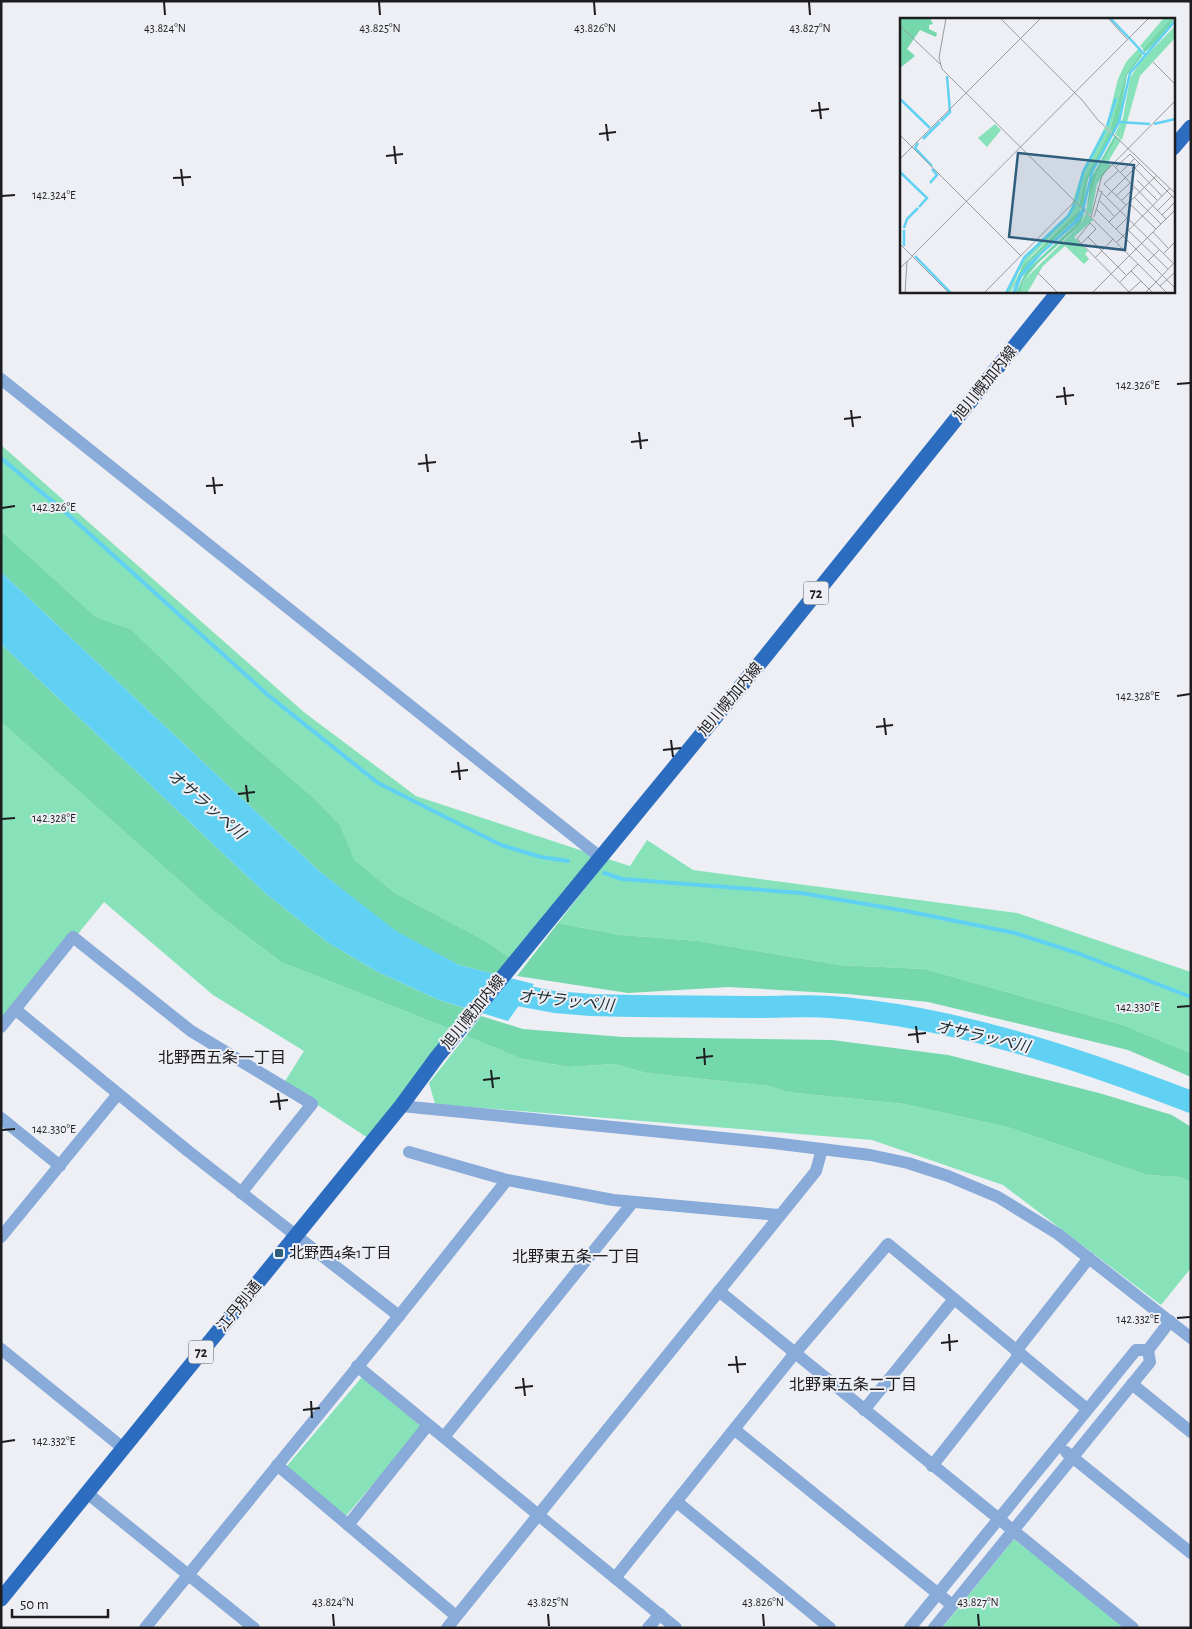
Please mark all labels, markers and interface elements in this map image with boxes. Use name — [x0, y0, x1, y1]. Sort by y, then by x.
inset map — [900, 18, 1174, 292]
text: 43.824°N — [144, 22, 186, 34]
text: 43.825°N — [359, 22, 401, 34]
text: 43.826°N — [574, 22, 616, 34]
text: 43.827°N — [789, 22, 831, 34]
text: 142.324°E — [32, 189, 76, 201]
street label: 旭川幌加内線 — [950, 343, 1020, 423]
text: 142.326°E — [1116, 379, 1160, 391]
text: 142.326°E — [32, 501, 76, 513]
road number: 72 — [804, 582, 828, 604]
street label: 旭川幌加内線 — [695, 659, 765, 739]
text: 142.328°E — [1116, 690, 1160, 702]
water label: オサラッペ川 — [165, 767, 249, 844]
text: 142.328°E — [32, 812, 76, 824]
street label: 旭川幌加内線 — [438, 972, 508, 1052]
water label: オサラッペ川 — [517, 988, 616, 1014]
text: 142.330°E — [1116, 1001, 1160, 1013]
water label: オサラッペ川 — [934, 1018, 1033, 1056]
district label: 北野西五条一丁目 — [158, 1049, 286, 1066]
text: 142.330°E — [32, 1123, 76, 1135]
place label: 北野西4条1丁目 — [289, 1244, 391, 1261]
marker: 北野西4条1丁目 — [273, 1247, 285, 1259]
district label: 北野東五条一丁目 — [512, 1248, 640, 1265]
street label: 江丹別通 — [214, 1278, 264, 1334]
text: 142.332°E — [1117, 1313, 1160, 1325]
road number: 72 — [188, 1340, 214, 1364]
district label: 北野東五条二丁目 — [789, 1376, 917, 1393]
text: 142.332°E — [33, 1435, 76, 1447]
scale bar — [12, 1586, 109, 1618]
text: 43.824°N — [312, 1596, 354, 1608]
text: 43.825°N — [527, 1596, 569, 1608]
text: 43.826°N — [742, 1596, 784, 1608]
text: 43.827°N — [957, 1596, 999, 1608]
text: 50 m — [20, 1597, 49, 1612]

